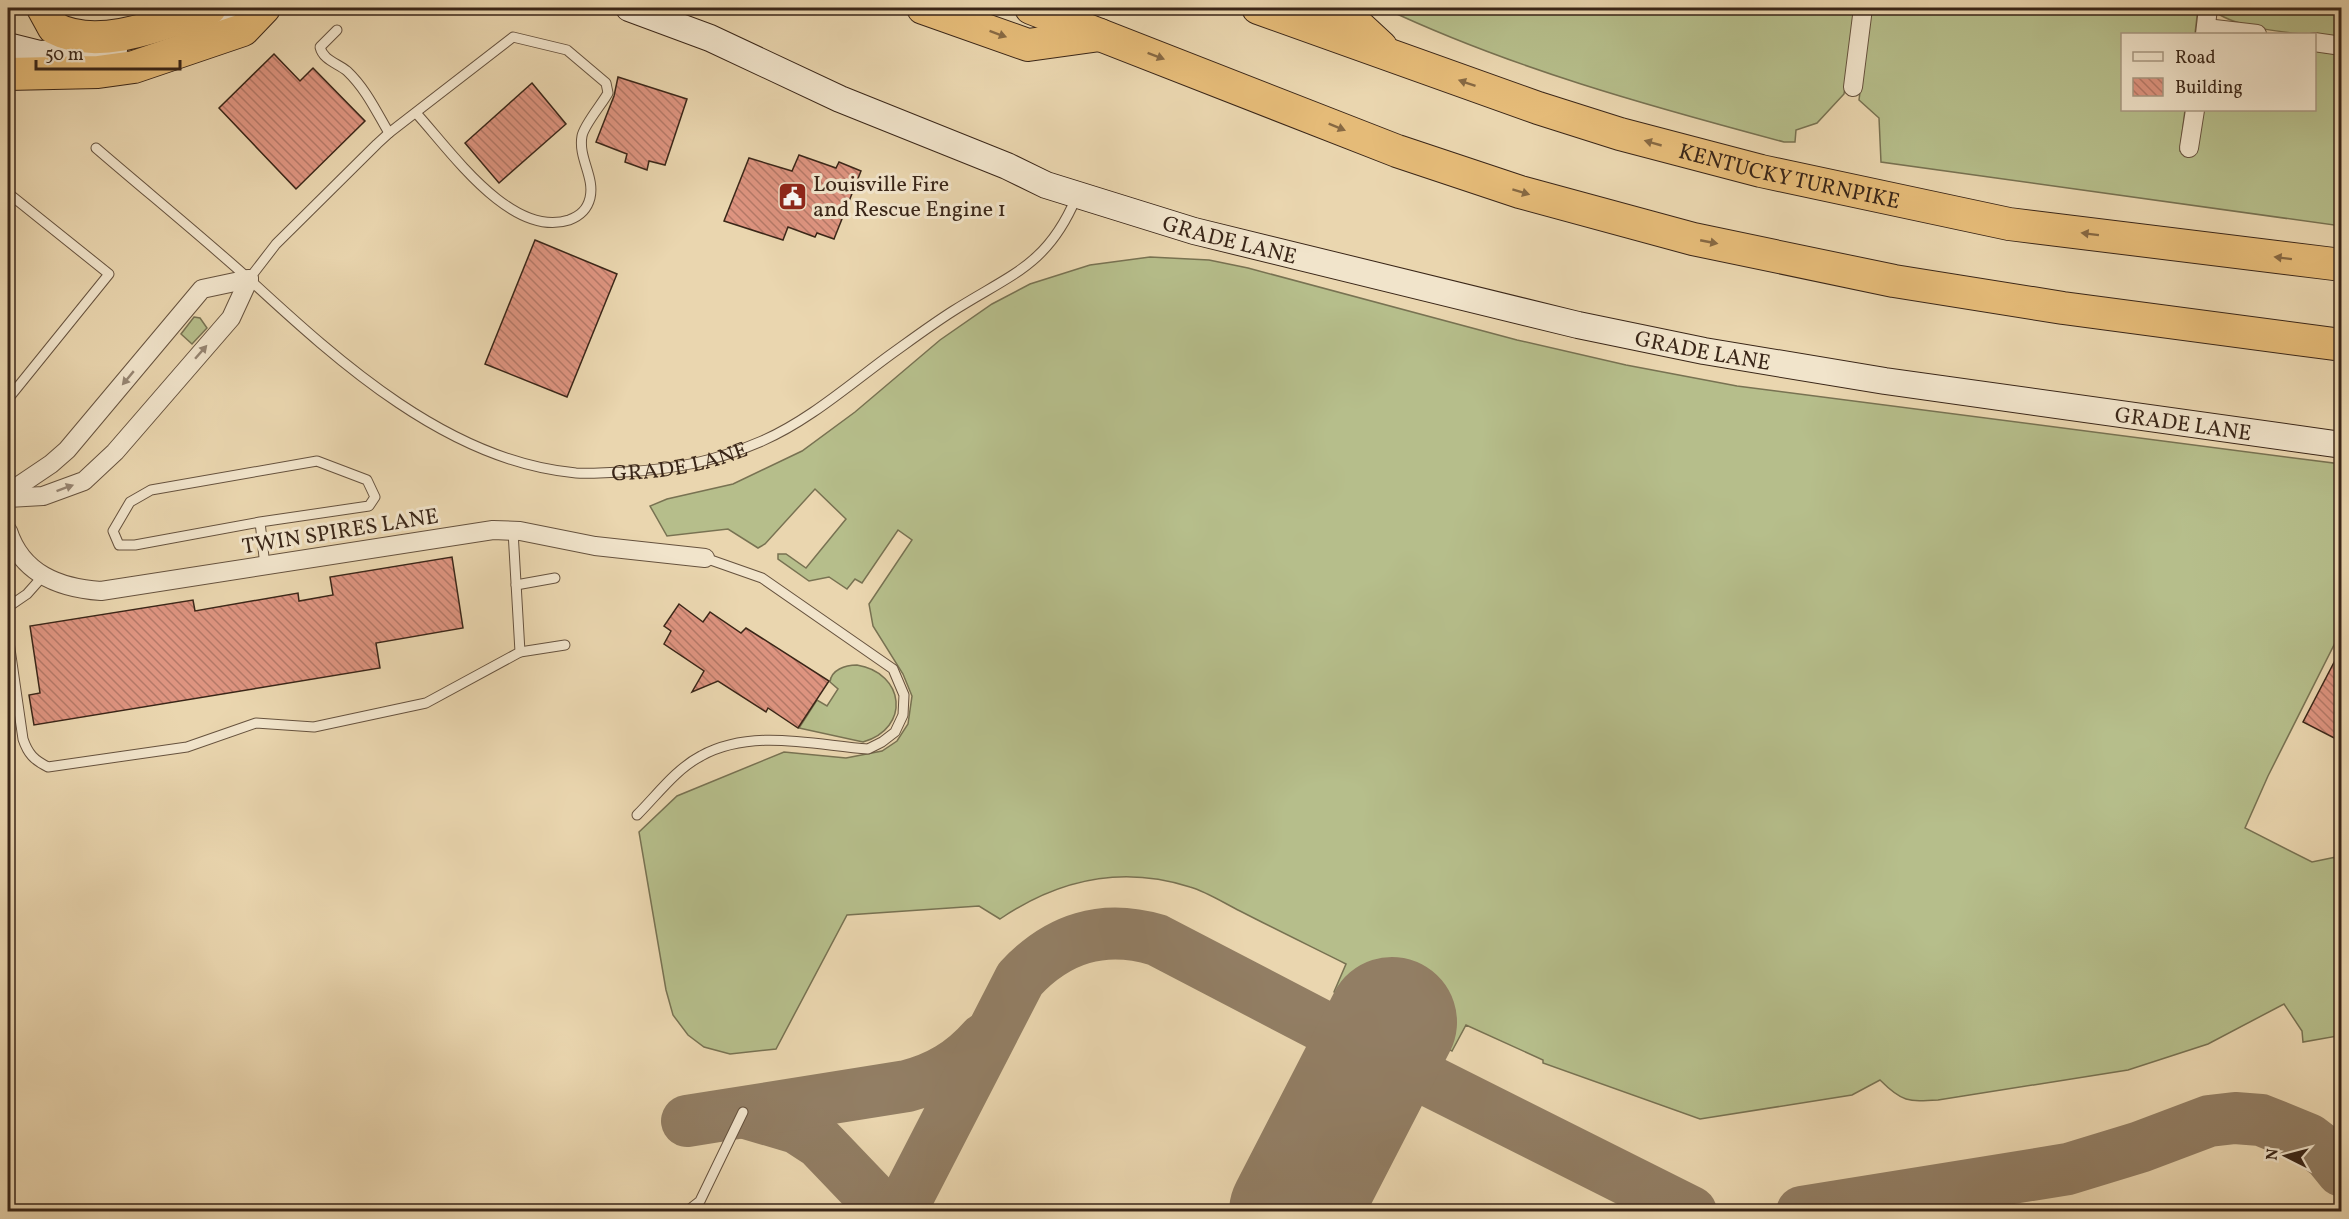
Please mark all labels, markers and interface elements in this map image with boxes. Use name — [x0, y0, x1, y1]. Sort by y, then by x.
one-way arrow — [989, 30, 1007, 40]
scale bar — [36, 33, 180, 71]
legend — [2121, 33, 2316, 111]
text: 50 m — [45, 43, 84, 68]
text: Road — [2175, 46, 2216, 71]
one-way arrow — [1147, 51, 1165, 61]
text: Building — [2175, 76, 2243, 101]
one-way arrow — [1458, 78, 1476, 88]
one-way arrow — [1329, 122, 1347, 132]
street label: KENTUCKY TURNPIKE — [1675, 137, 1903, 218]
one-way arrow — [1644, 138, 1662, 147]
place label: Louisville Fire and Rescue Engine 1 — [813, 170, 1006, 226]
public building icon: Louisville Fire and Rescue Engine 1 — [776, 180, 808, 212]
one-way arrow — [1512, 188, 1530, 197]
street label: GRADE LANE — [1158, 209, 1300, 274]
one-way arrow — [2080, 229, 2099, 238]
one-way arrow — [1700, 238, 1719, 247]
one-way arrow — [2274, 253, 2293, 263]
street label: GRADE LANE — [1632, 324, 1773, 380]
one-way arrow — [194, 345, 207, 360]
one-way arrow — [122, 370, 135, 385]
street label: GRADE LANE — [2113, 400, 2253, 450]
street label: GRADE LANE — [611, 435, 752, 490]
one-way arrow — [56, 483, 74, 493]
street label: TWIN SPIRES LANE — [240, 502, 441, 563]
north arrow — [2256, 1126, 2316, 1186]
text: N — [2262, 1147, 2285, 1162]

